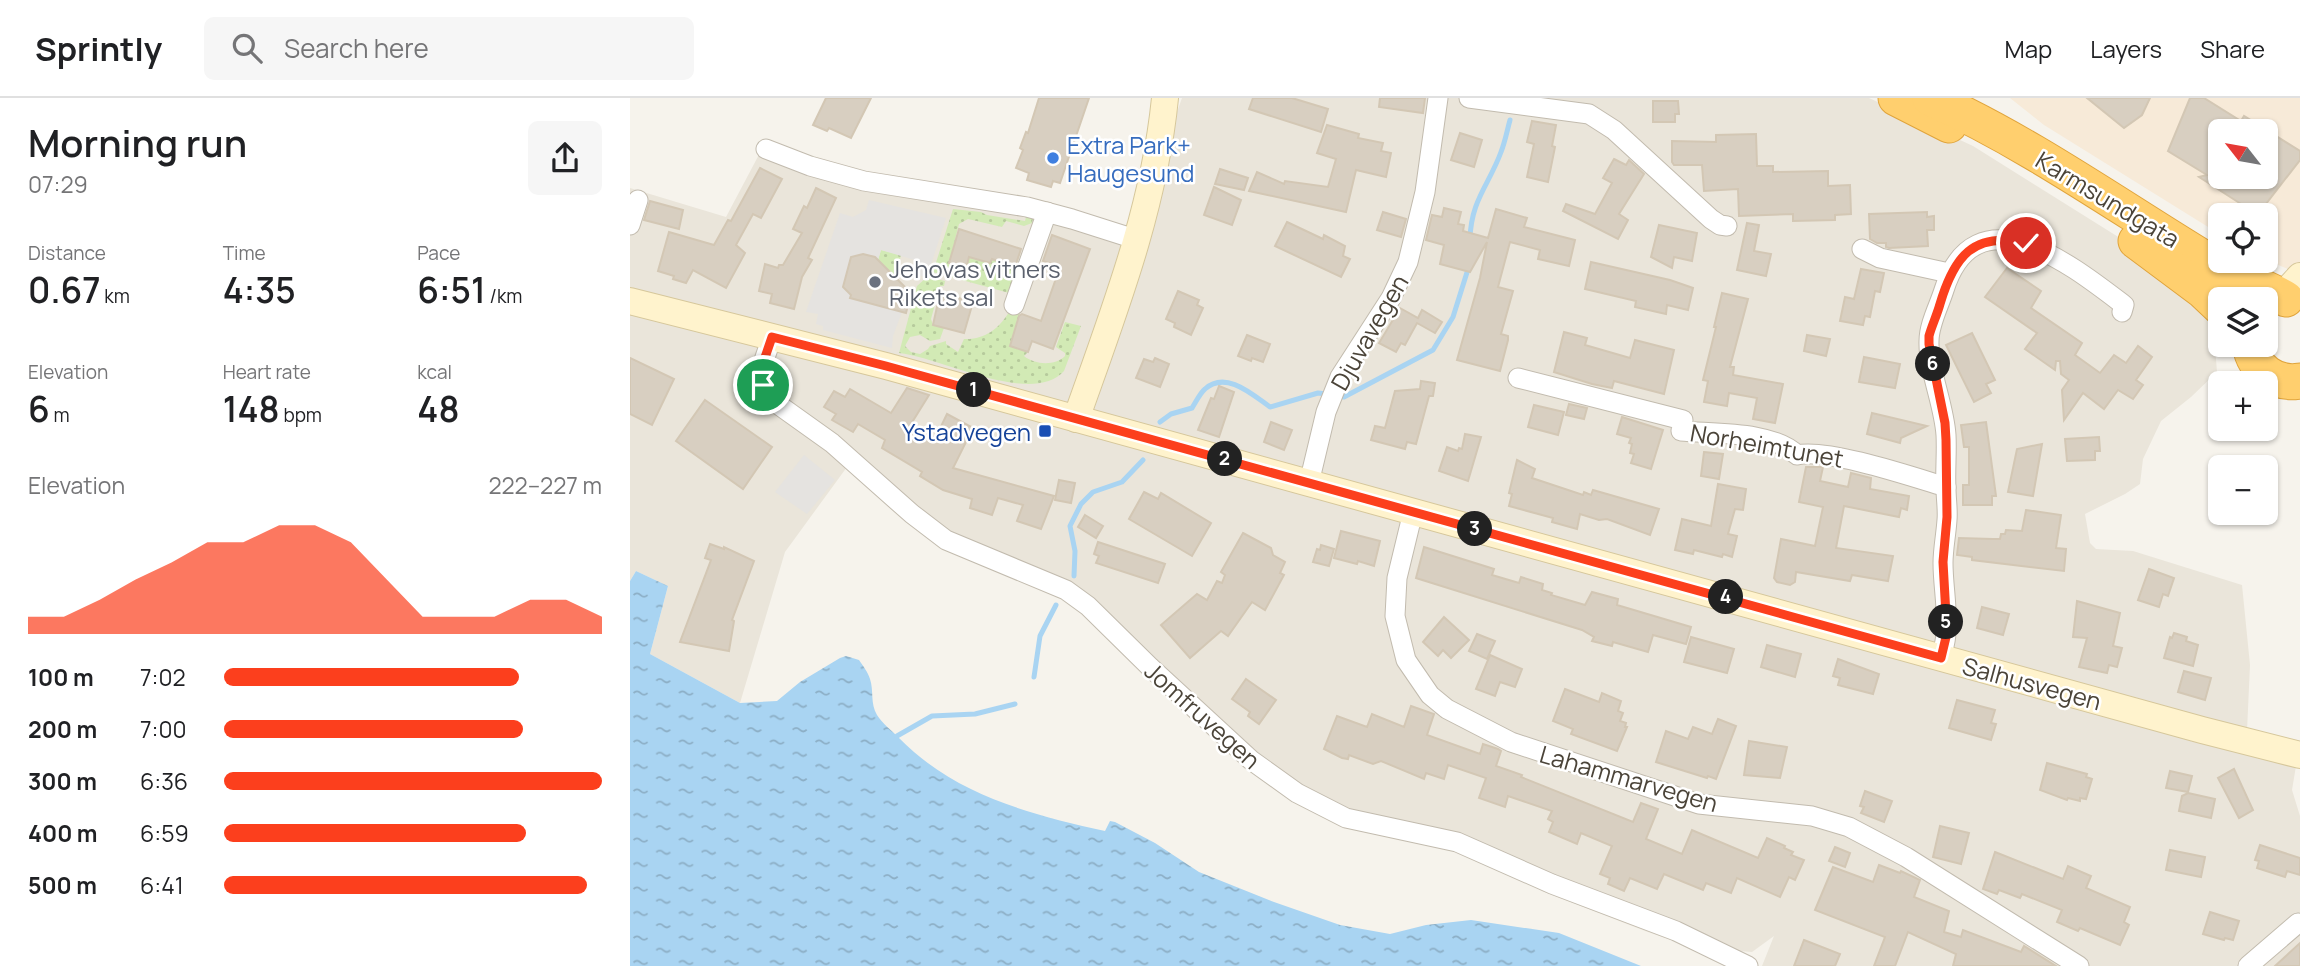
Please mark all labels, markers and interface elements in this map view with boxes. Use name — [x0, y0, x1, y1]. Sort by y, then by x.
search box — [204, 17, 694, 80]
text: Sprintly — [35, 26, 162, 71]
icon: search — [228, 29, 266, 67]
text: Search here — [284, 30, 429, 66]
text: Map — [2005, 32, 2052, 65]
text: Layers — [2090, 32, 2162, 65]
text: Share — [2200, 32, 2265, 65]
text: Morning run — [28, 116, 247, 168]
north arrow — [2208, 119, 2278, 189]
map controls — [2208, 119, 2278, 525]
button: share — [528, 121, 602, 195]
place label: Extra Park+ Haugesund — [1067, 128, 1195, 189]
street label: Karmsundgata — [2030, 143, 2186, 255]
marker: Extra Park+ Haugesund — [1045, 150, 1061, 166]
text: 07:29 — [28, 168, 88, 200]
button: locate — [2208, 203, 2278, 273]
pin — [1996, 213, 2056, 273]
icon: check — [2007, 224, 2045, 262]
text: Distance — [28, 240, 106, 266]
text: Time — [223, 240, 266, 266]
text: Pace — [417, 240, 460, 266]
place label: Jehovas vitners Rikets sal — [889, 252, 1061, 313]
text: 0.67 — [28, 266, 101, 314]
text: 4:35 — [223, 266, 296, 314]
text: 6:51 — [417, 266, 486, 314]
street label: Djuvavegen — [1323, 268, 1415, 396]
marker: Jehovas vitners Rikets sal — [867, 274, 883, 290]
text: km — [101, 283, 130, 309]
text: /km — [486, 283, 522, 309]
button: layers — [2208, 287, 2278, 357]
pin: 6 — [1916, 346, 1950, 382]
text: 6 — [1927, 350, 1938, 376]
pin — [733, 355, 793, 415]
text: Elevation — [28, 359, 108, 385]
text: Heart rate — [223, 359, 311, 385]
text: kcal — [417, 359, 452, 385]
icon: arrive — [744, 366, 782, 404]
button: + — [2208, 371, 2278, 441]
pin: 1 — [956, 372, 992, 408]
text: 1 — [969, 376, 978, 402]
text: 6 — [28, 385, 50, 433]
text: 148 — [223, 385, 280, 433]
text: 48 — [417, 385, 459, 433]
text: m — [50, 402, 70, 428]
text: bpm — [280, 402, 322, 428]
place label: Ystadvegen — [902, 415, 1031, 448]
street label: Norheimtunet — [1688, 415, 1846, 475]
marker: Ystadvegen — [1037, 423, 1053, 439]
pin: 2 — [1208, 442, 1242, 476]
text: 2 — [1219, 445, 1230, 471]
button: − — [2208, 455, 2278, 525]
text: Elevation — [28, 469, 125, 501]
text: 222–227 m — [488, 469, 602, 501]
pin: 3 — [1458, 512, 1492, 546]
text: 3 — [1469, 515, 1480, 541]
pin: 4 — [1708, 580, 1744, 614]
text: 4 — [1720, 583, 1731, 609]
pin: 5 — [1928, 604, 1964, 640]
text: 5 — [1940, 608, 1951, 634]
street label: Salhusvegen — [1959, 649, 2105, 717]
street label: Jomfruvegen — [1138, 654, 1268, 776]
text: 100 m — [28, 661, 94, 693]
text: 7:02 — [140, 661, 186, 693]
text: 200 m — [28, 713, 97, 745]
text: 7:00 — [140, 713, 186, 745]
street label: Lahammarvegen — [1536, 737, 1722, 819]
text: 300 m — [28, 765, 97, 797]
text: 6:36 — [140, 765, 188, 797]
text: 400 m — [28, 817, 98, 849]
text: 6:59 — [140, 817, 189, 849]
text: 500 m — [28, 869, 97, 901]
text: 6:41 — [140, 869, 184, 901]

